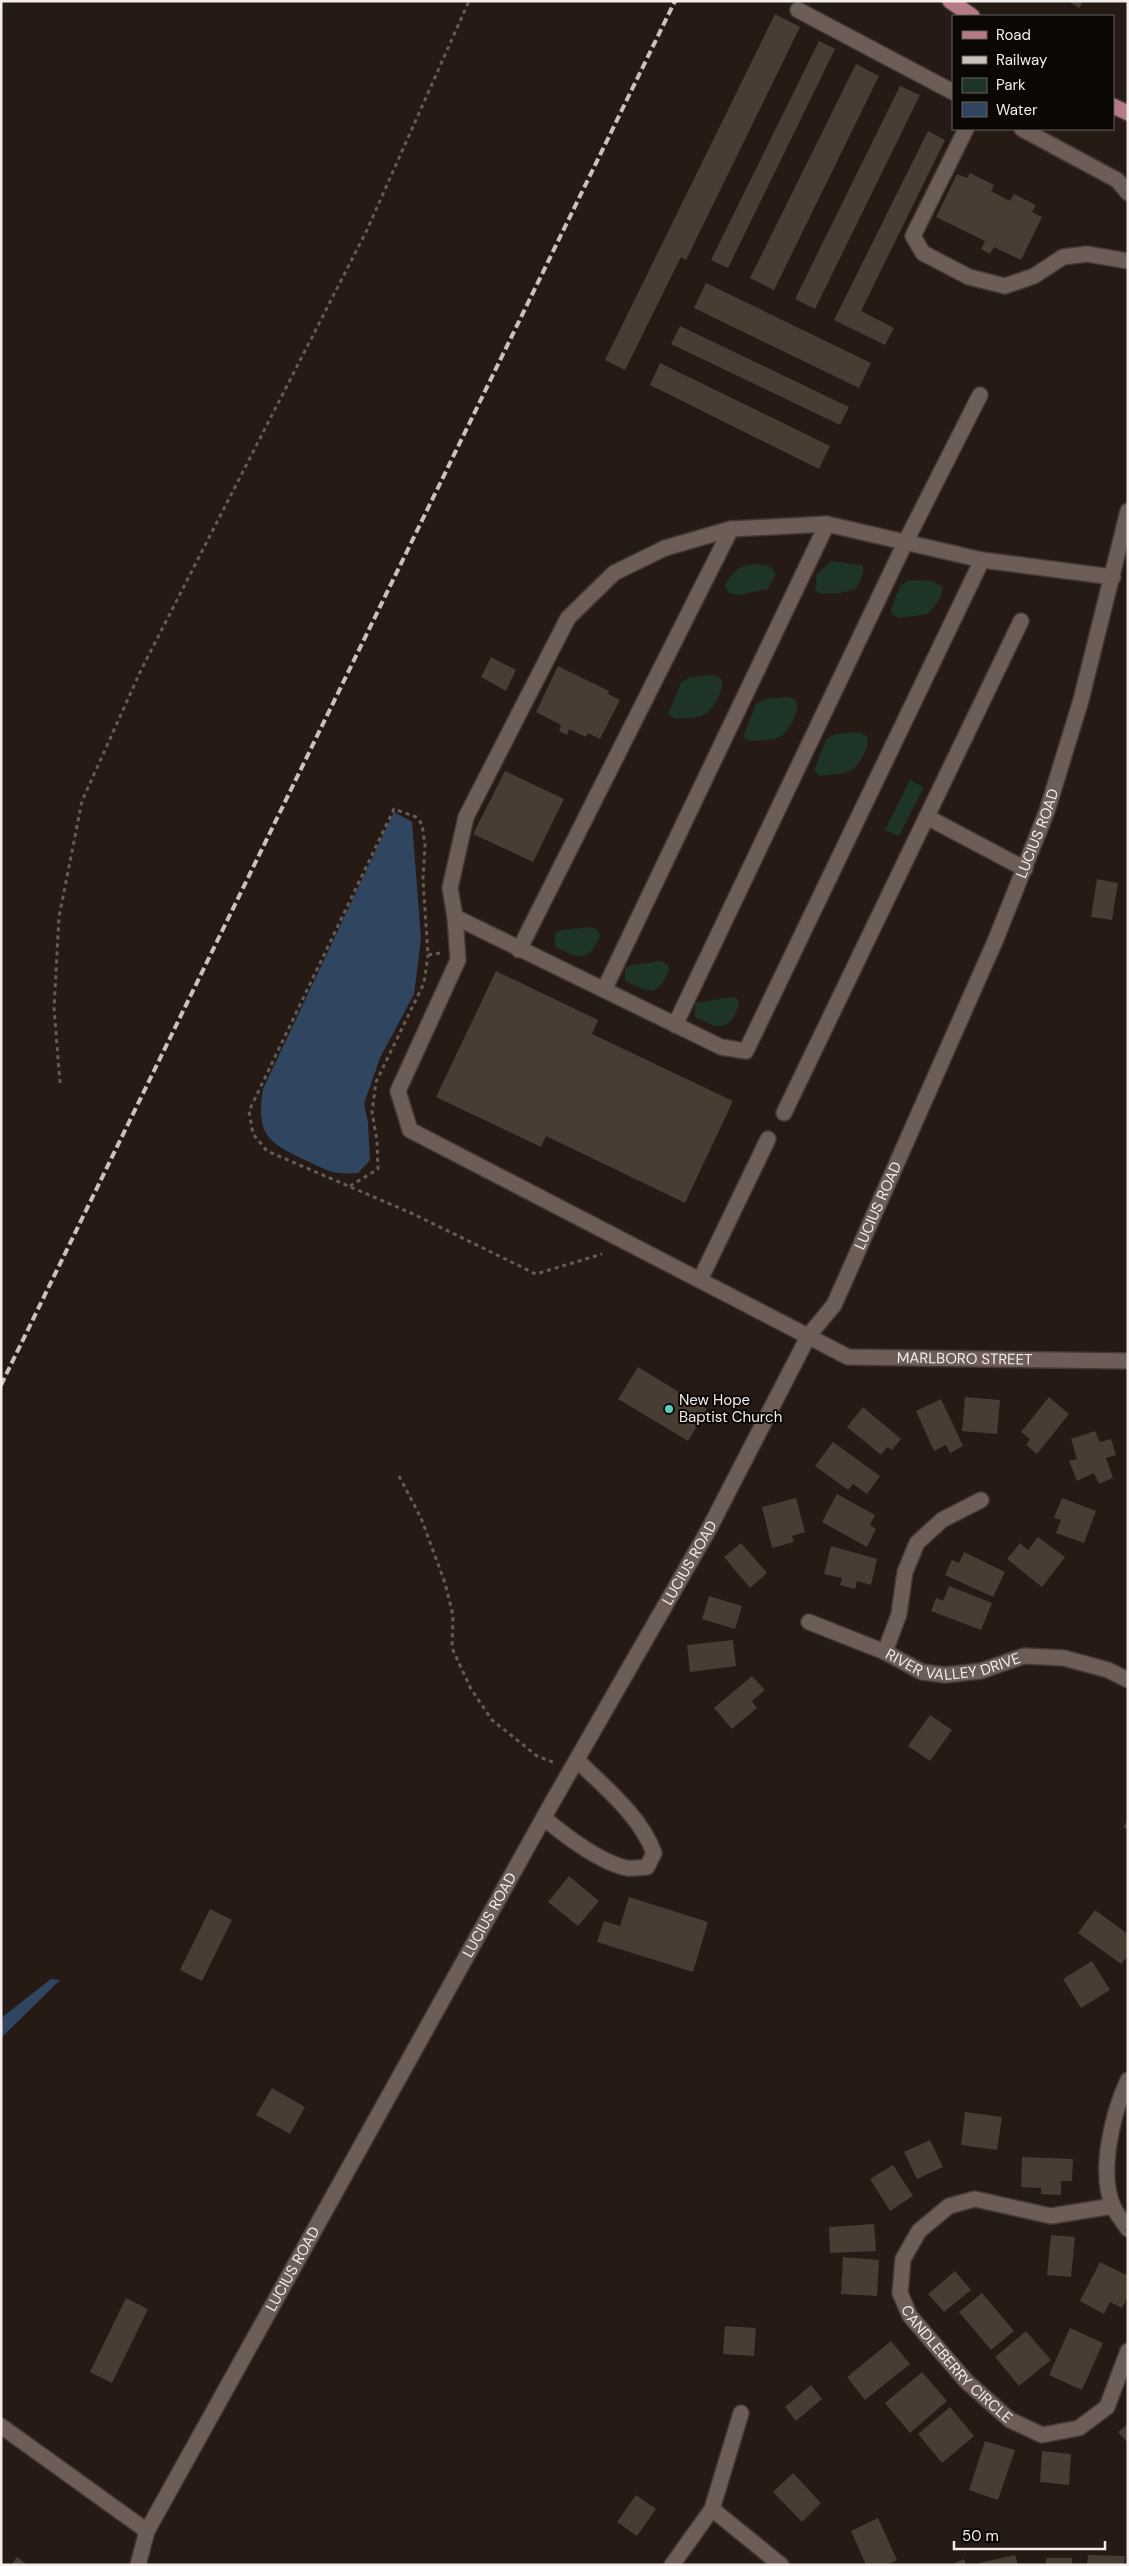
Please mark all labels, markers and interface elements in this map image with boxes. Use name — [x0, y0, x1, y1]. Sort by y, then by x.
legend — [952, 15, 1114, 130]
text: Road — [996, 25, 1031, 45]
text: Railway — [996, 50, 1048, 70]
text: Park — [996, 75, 1026, 95]
text: Water — [996, 100, 1038, 120]
street label: LUCIUS ROAD — [1011, 786, 1063, 881]
street label: LUCIUS ROAD — [850, 1159, 906, 1253]
street label: MARLBORO STREET — [897, 1348, 1033, 1370]
place label: New Hope Baptist Church — [679, 1390, 782, 1427]
marker: New Hope Baptist Church — [663, 1403, 675, 1415]
street label: LUCIUS ROAD — [657, 1517, 722, 1609]
street label: RIVER VALLEY DRIVE — [882, 1644, 1023, 1685]
street label: LUCIUS ROAD — [458, 1869, 521, 1961]
street label: LUCIUS ROAD — [261, 2223, 324, 2315]
street label: CANDLEBERRY CIRCLE — [896, 2302, 1017, 2428]
scale bar — [954, 2518, 1105, 2550]
text: 50 m — [962, 2526, 999, 2546]

